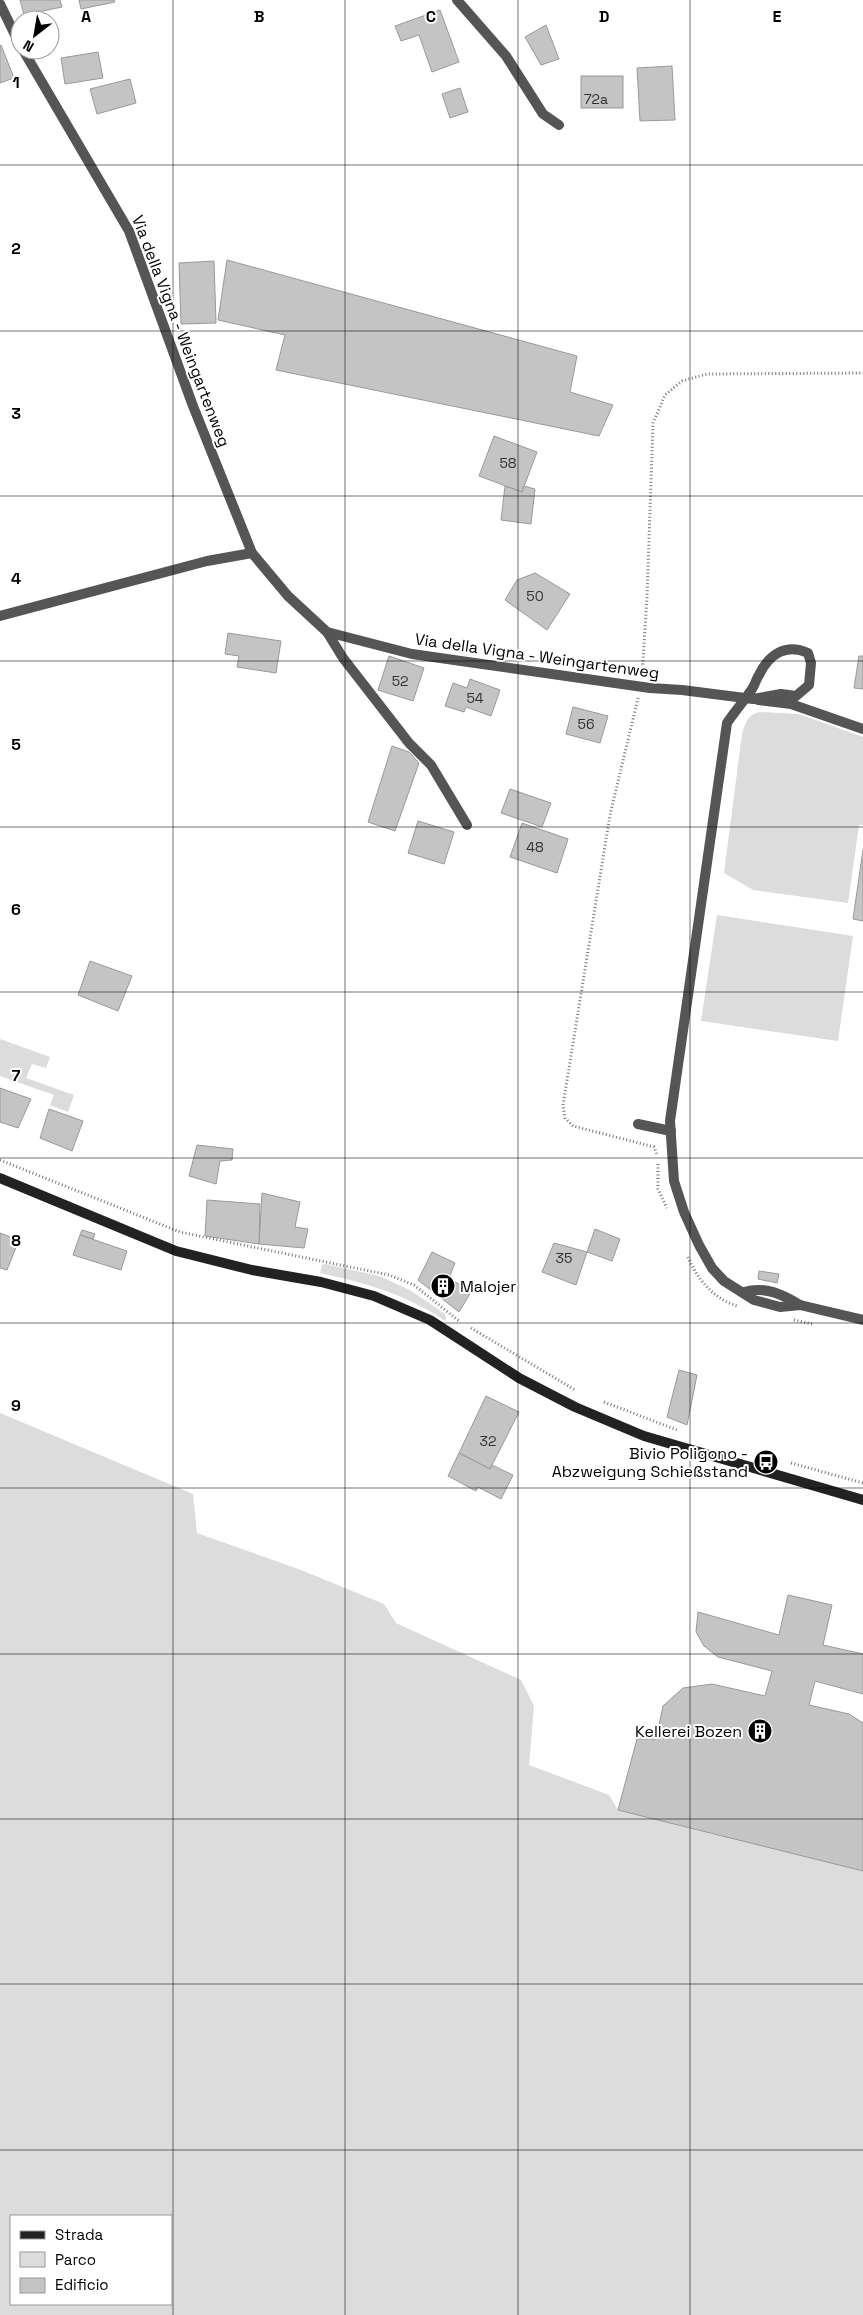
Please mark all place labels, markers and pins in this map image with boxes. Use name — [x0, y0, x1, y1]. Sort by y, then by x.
building icon: Malojer — [430, 1273, 456, 1299]
place label: Malojer — [460, 1276, 516, 1297]
place label: Bivio Poligono - Abzweigung Schießstand — [552, 1443, 748, 1482]
bus stop icon: Bivio Poligono - Abzweigung Schießstand — [753, 1449, 779, 1475]
building icon: Kellerei Bozen — [747, 1718, 773, 1744]
place label: Kellerei Bozen — [635, 1721, 742, 1742]

